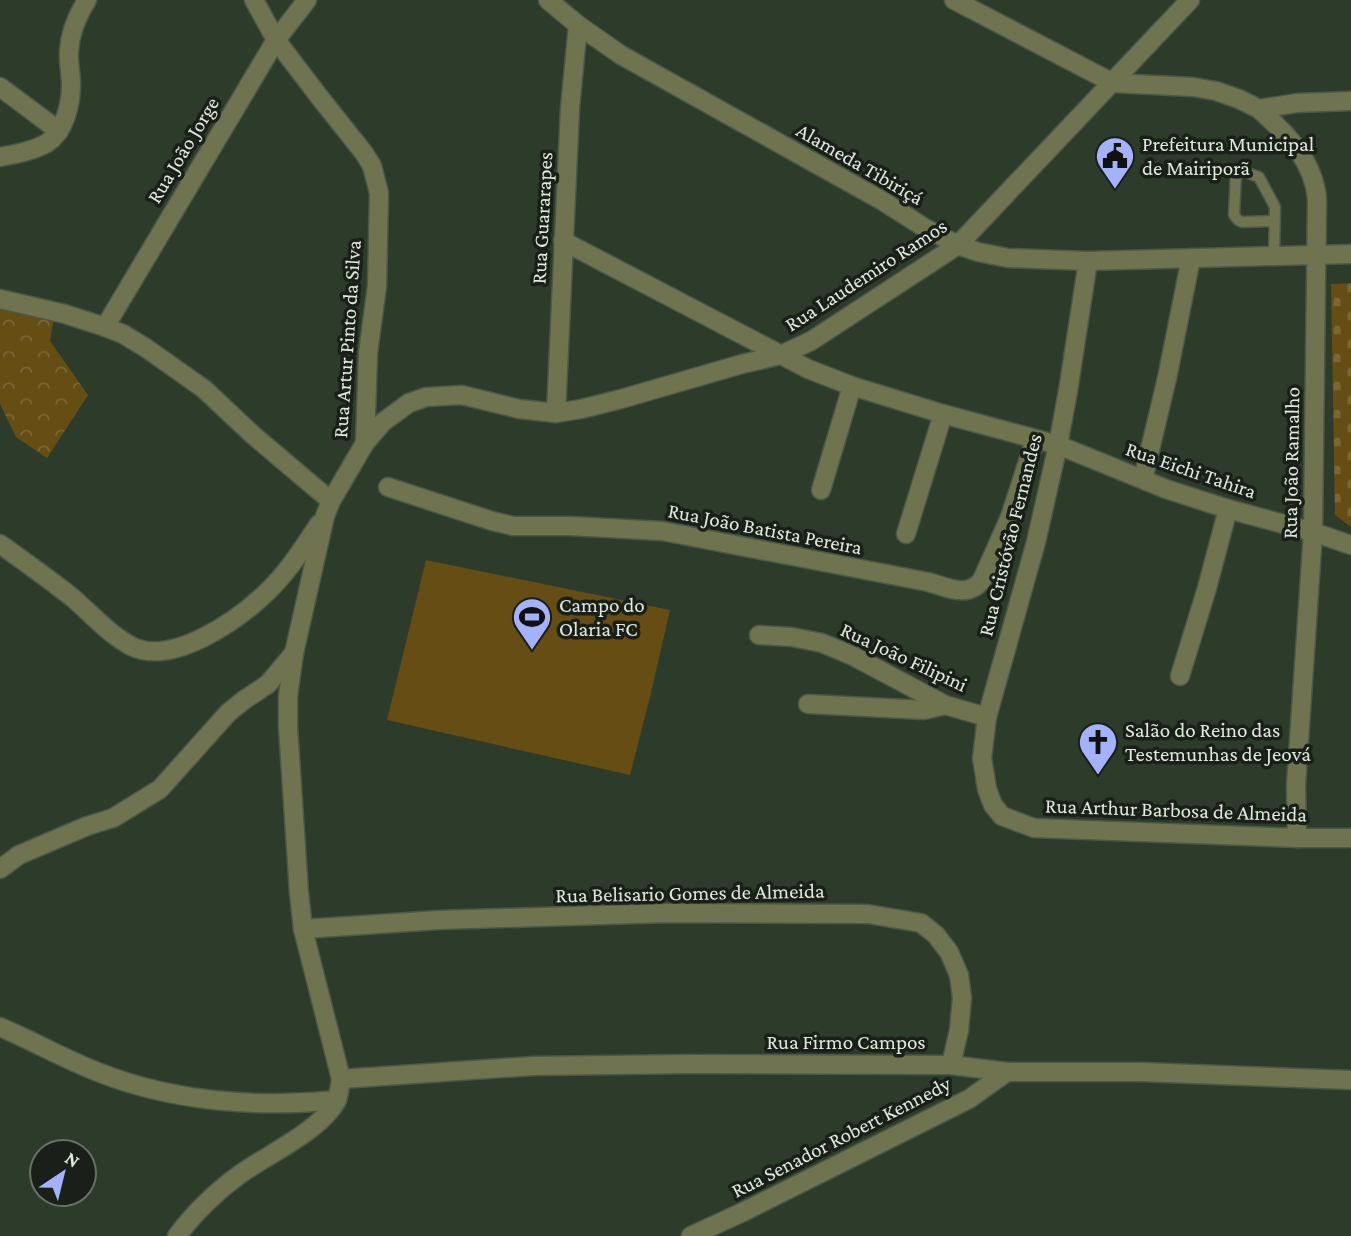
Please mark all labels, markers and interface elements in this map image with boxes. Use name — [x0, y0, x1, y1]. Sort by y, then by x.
street label: Rua João Jorge — [142, 92, 224, 208]
street label: Alameda Tibiriçá — [792, 118, 928, 210]
place label: Prefeitura Municipal de Mairiporã — [1142, 132, 1314, 180]
public building icon: Prefeitura Municipal de Mairiporã — [1094, 135, 1136, 190]
street label: Rua Guararapes — [527, 151, 557, 285]
street label: Rua Laudemiro Ramos — [781, 214, 951, 336]
street label: Rua Artur Pinto da Silva — [328, 239, 366, 439]
street label: Rua João Ramalho — [1278, 387, 1304, 539]
street label: Rua Cristóvão Fernandes — [973, 431, 1047, 639]
street label: Rua Eichi Tahira — [1123, 436, 1260, 504]
street label: Rua João Batista Pereira — [666, 498, 864, 560]
place label: Campo do Olaria FC — [559, 593, 645, 641]
sports icon: Campo do Olaria FC — [511, 596, 553, 651]
street label: Rua João Filipini — [837, 617, 972, 697]
place label: Salão do Reino das Testemunhas de Jeová — [1125, 718, 1311, 766]
church icon: Salão do Reino das Testemunhas de Jeová — [1077, 721, 1119, 776]
street label: Rua Arthur Barbosa de Almeida — [1045, 793, 1308, 827]
street label: Rua Belisario Gomes de Almeida — [555, 879, 825, 907]
street label: Rua Firmo Campos — [766, 1030, 926, 1054]
street label: Rua Senador Robert Kennedy — [727, 1071, 955, 1203]
north arrow — [28, 1138, 98, 1208]
text: N — [61, 1147, 84, 1172]

